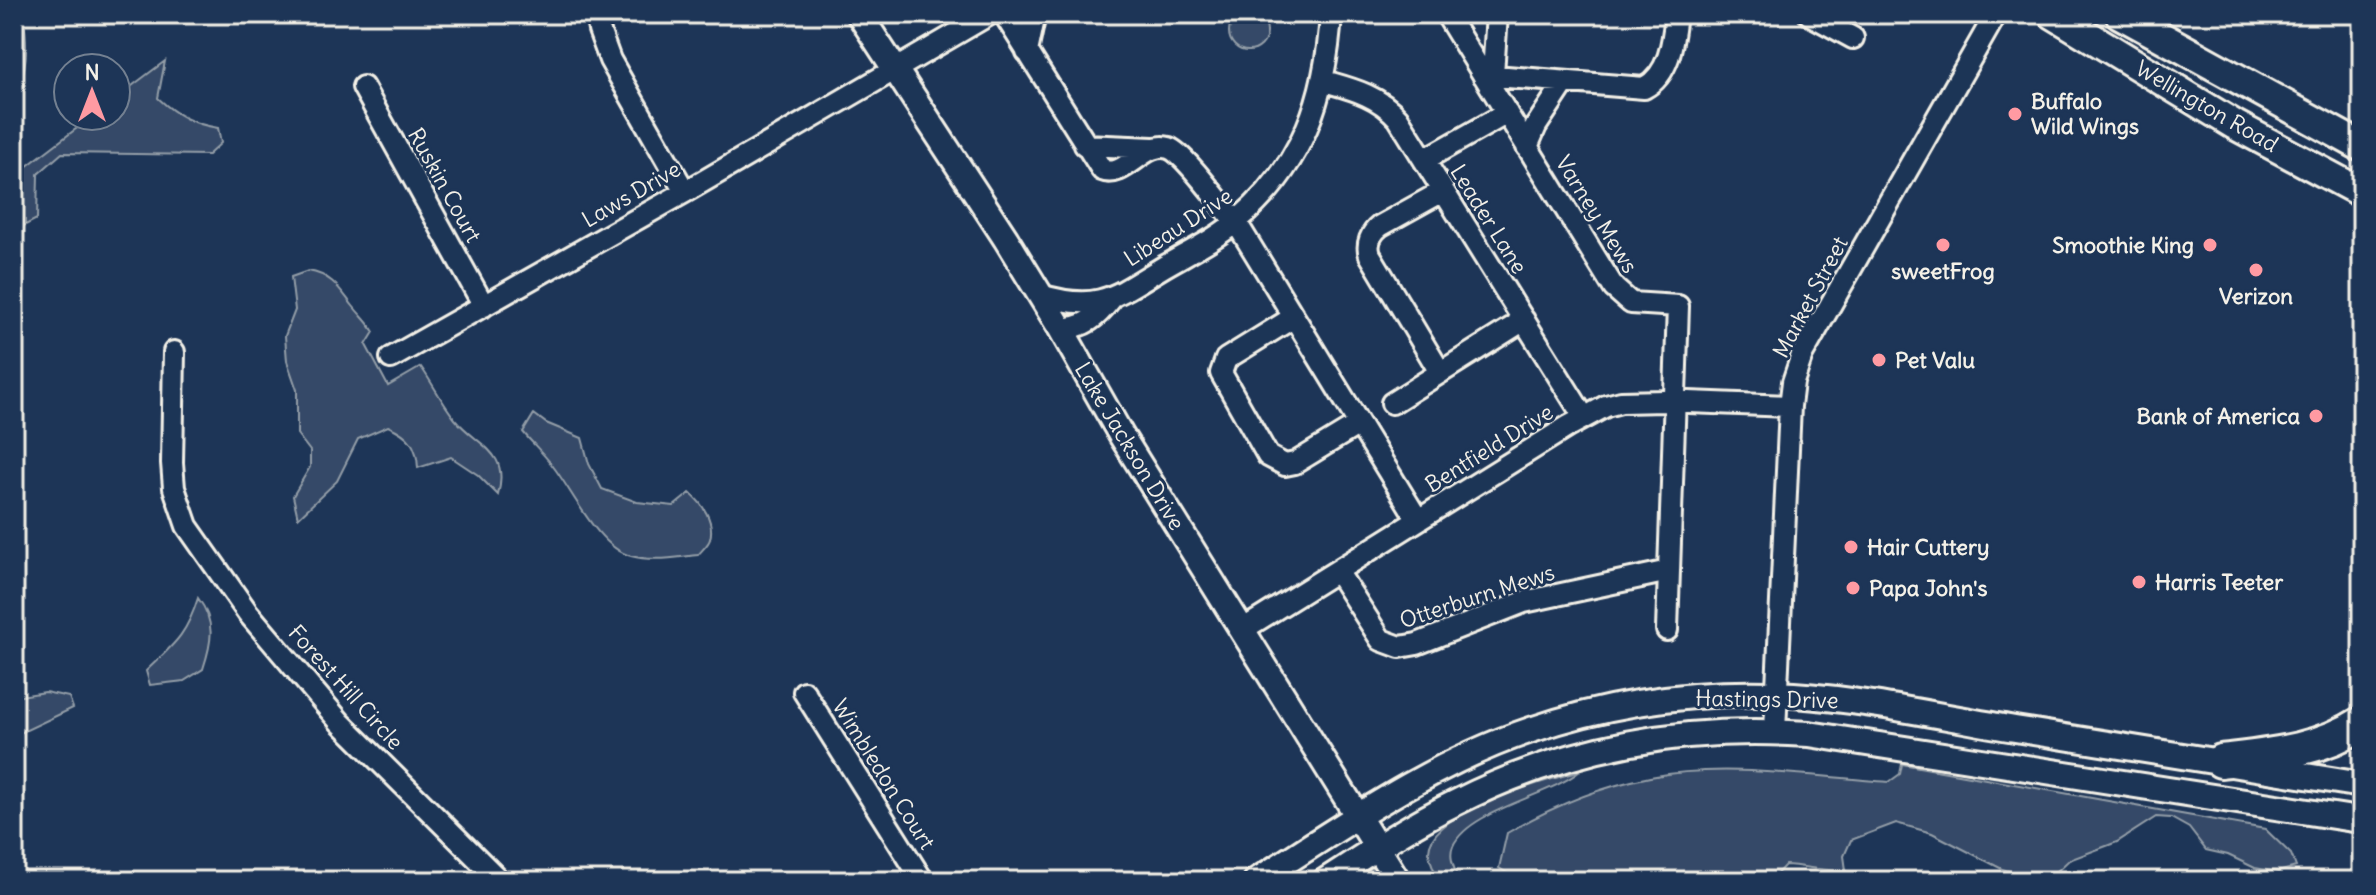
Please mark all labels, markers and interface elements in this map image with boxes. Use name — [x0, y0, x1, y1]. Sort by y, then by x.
north arrow — [52, 52, 132, 132]
street label: Wellington Road — [2131, 54, 2283, 158]
text: N — [84, 58, 100, 86]
place label: Buffalo Wild Wings — [2031, 87, 2139, 140]
marker: Buffalo Wild Wings — [2006, 105, 2024, 123]
street label: Ruskin Court — [402, 123, 488, 247]
street label: Varney Mews — [1550, 150, 1644, 278]
street label: Laws Drive — [577, 155, 685, 233]
street label: Leader Lane — [1444, 159, 1534, 279]
street label: Libeau Drive — [1119, 182, 1237, 272]
street label: Market Street — [1766, 231, 1854, 363]
place label: Smoothie King — [2052, 231, 2194, 259]
marker: sweetFrog — [1934, 236, 1952, 254]
marker: Smoothie King — [2201, 236, 2219, 254]
place label: sweetFrog — [1891, 257, 1995, 285]
marker: Verizon — [2247, 261, 2265, 279]
place label: Verizon — [2219, 282, 2293, 310]
place label: Pet Valu — [1895, 346, 1975, 374]
marker: Pet Valu — [1870, 351, 1888, 369]
street label: Lake Jackson Drive — [1069, 357, 1191, 535]
street label: Bentfield Drive — [1420, 398, 1558, 498]
place label: Bank of America — [2136, 402, 2300, 430]
marker: Bank of America — [2307, 407, 2325, 425]
place label: Hair Cuttery — [1867, 533, 1989, 561]
marker: Hair Cuttery — [1842, 538, 1860, 556]
street label: Otterburn Mews — [1396, 558, 1558, 634]
place label: Harris Teeter — [2155, 568, 2284, 596]
marker: Harris Teeter — [2130, 573, 2148, 591]
place label: Papa John's — [1869, 574, 1987, 602]
marker: Papa John's — [1844, 579, 1862, 597]
street label: Forest Hill Circle — [283, 619, 409, 755]
street label: Hastings Drive — [1695, 684, 1839, 714]
street label: Wimbledon Court — [826, 694, 942, 854]

